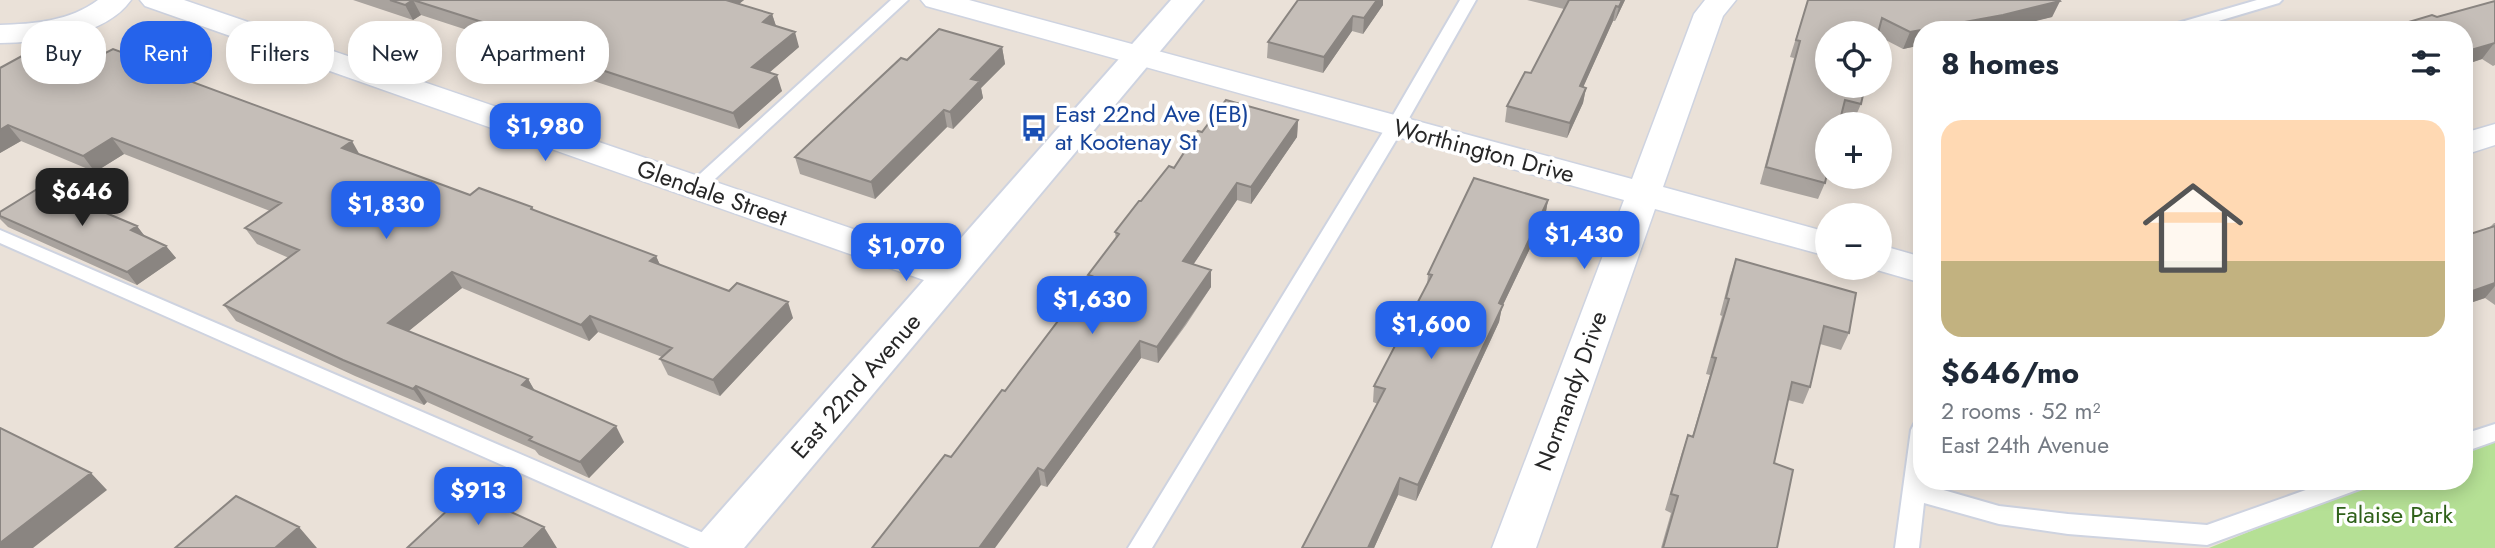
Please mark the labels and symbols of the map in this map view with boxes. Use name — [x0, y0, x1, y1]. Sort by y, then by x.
place label: East 22nd Ave (EB) at Kootenay St — [1055, 96, 1249, 159]
pin: $1,980 — [488, 104, 602, 163]
street label: Worthington Drive — [1390, 110, 1579, 192]
bus stop icon: East 22nd Ave (EB) at Kootenay St — [1019, 113, 1049, 143]
street label: Glendale Street — [632, 150, 792, 235]
pin: $646 — [41, 168, 123, 228]
pin: $1,830 — [329, 182, 443, 241]
pin: $1,430 — [1527, 212, 1641, 271]
pin: $1,070 — [849, 224, 963, 283]
pin: $1,630 — [1035, 276, 1149, 336]
pin: $1,600 — [1374, 302, 1488, 361]
street label: East 22nd Avenue — [782, 305, 929, 466]
street label: Normandy Drive — [1525, 306, 1616, 476]
pin: $913 — [437, 468, 519, 527]
park label: Falaise Park — [2335, 497, 2453, 532]

